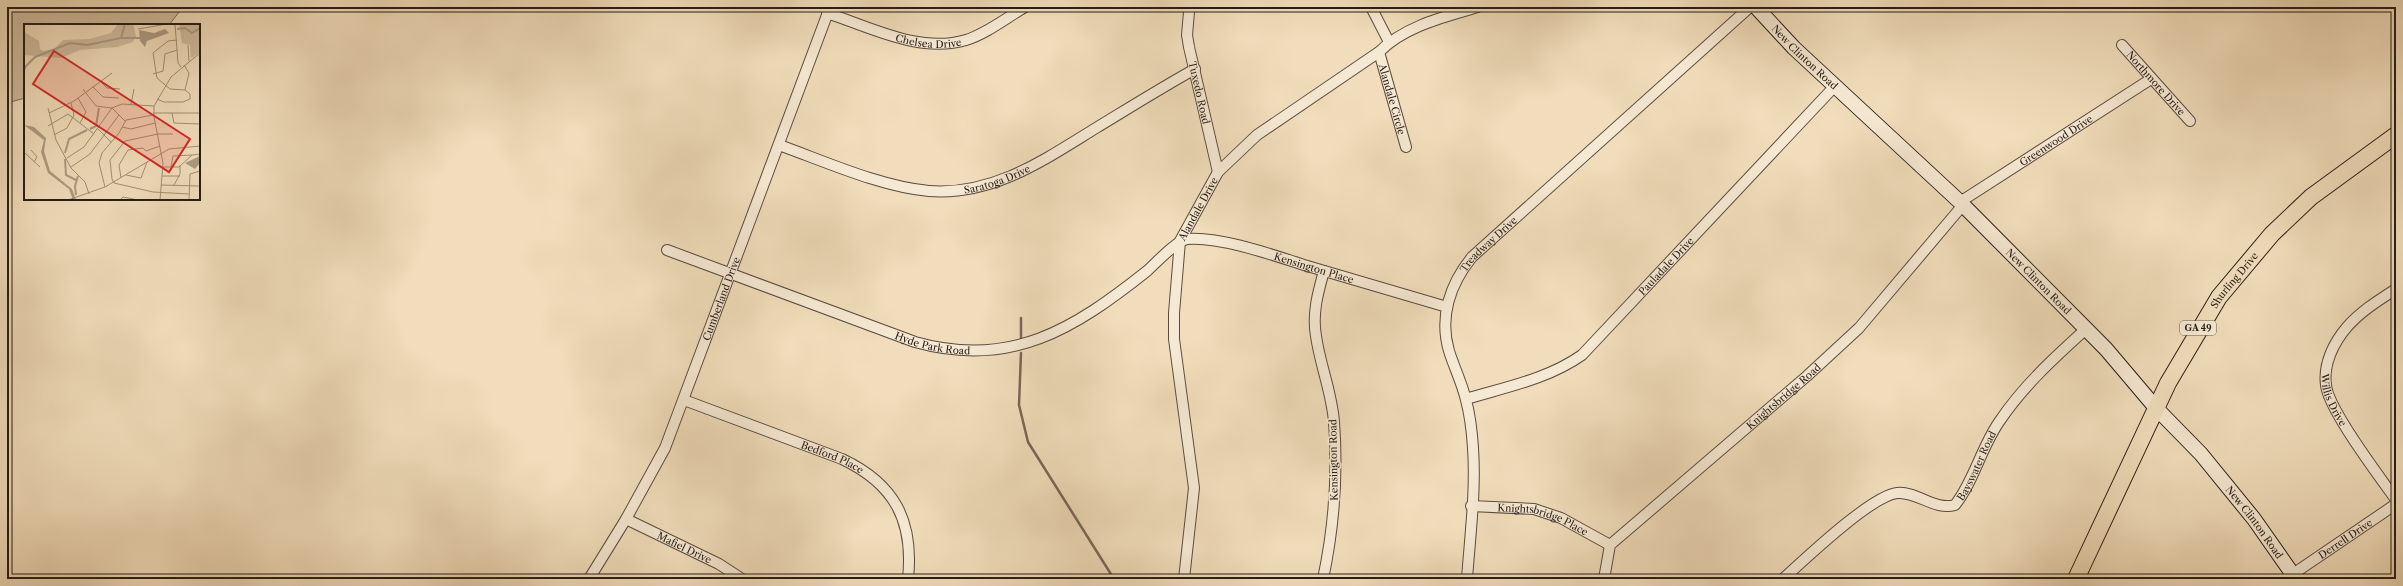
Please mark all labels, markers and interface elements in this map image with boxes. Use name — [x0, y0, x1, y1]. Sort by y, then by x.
street label: New Clinton Road — [1769, 22, 1840, 92]
inset map — [24, 24, 200, 200]
street label: Chelsea Drive — [894, 31, 963, 51]
street label: Northmore Drive — [2123, 48, 2188, 119]
street label: Tuxedo Road — [1185, 60, 1213, 125]
street label: Alandale Circle — [1375, 61, 1408, 137]
street label: Greenwood Drive — [2017, 112, 2095, 169]
street label: Saratoga Drive — [963, 162, 1033, 197]
street label: Alandale Drive — [1175, 175, 1221, 244]
street label: Treadway Drive — [1457, 214, 1520, 275]
street label: Pauladale Drive — [1636, 234, 1697, 298]
street label: New Clinton Road — [2003, 246, 2074, 317]
street label: Shurling Drive — [2208, 249, 2261, 311]
street label: Kensington Place — [1272, 250, 1356, 286]
street label: Cumberland Drive — [700, 255, 743, 342]
road number: GA 49 — [2180, 321, 2216, 335]
street label: Hyde Park Road — [893, 329, 970, 358]
street label: Knightsbridge Road — [1744, 361, 1824, 432]
street label: Willis Drive — [2318, 372, 2350, 429]
street label: Kensington Road — [1326, 419, 1341, 501]
street label: Bayswater Road — [1954, 429, 1999, 503]
street label: Bedford Place — [799, 438, 866, 477]
street label: New Clinton Road — [2223, 484, 2286, 561]
street label: Knightsbridge Place — [1497, 501, 1591, 539]
street label: Derrell Drive — [2316, 516, 2375, 562]
street label: Mafiel Drive — [655, 529, 714, 567]

